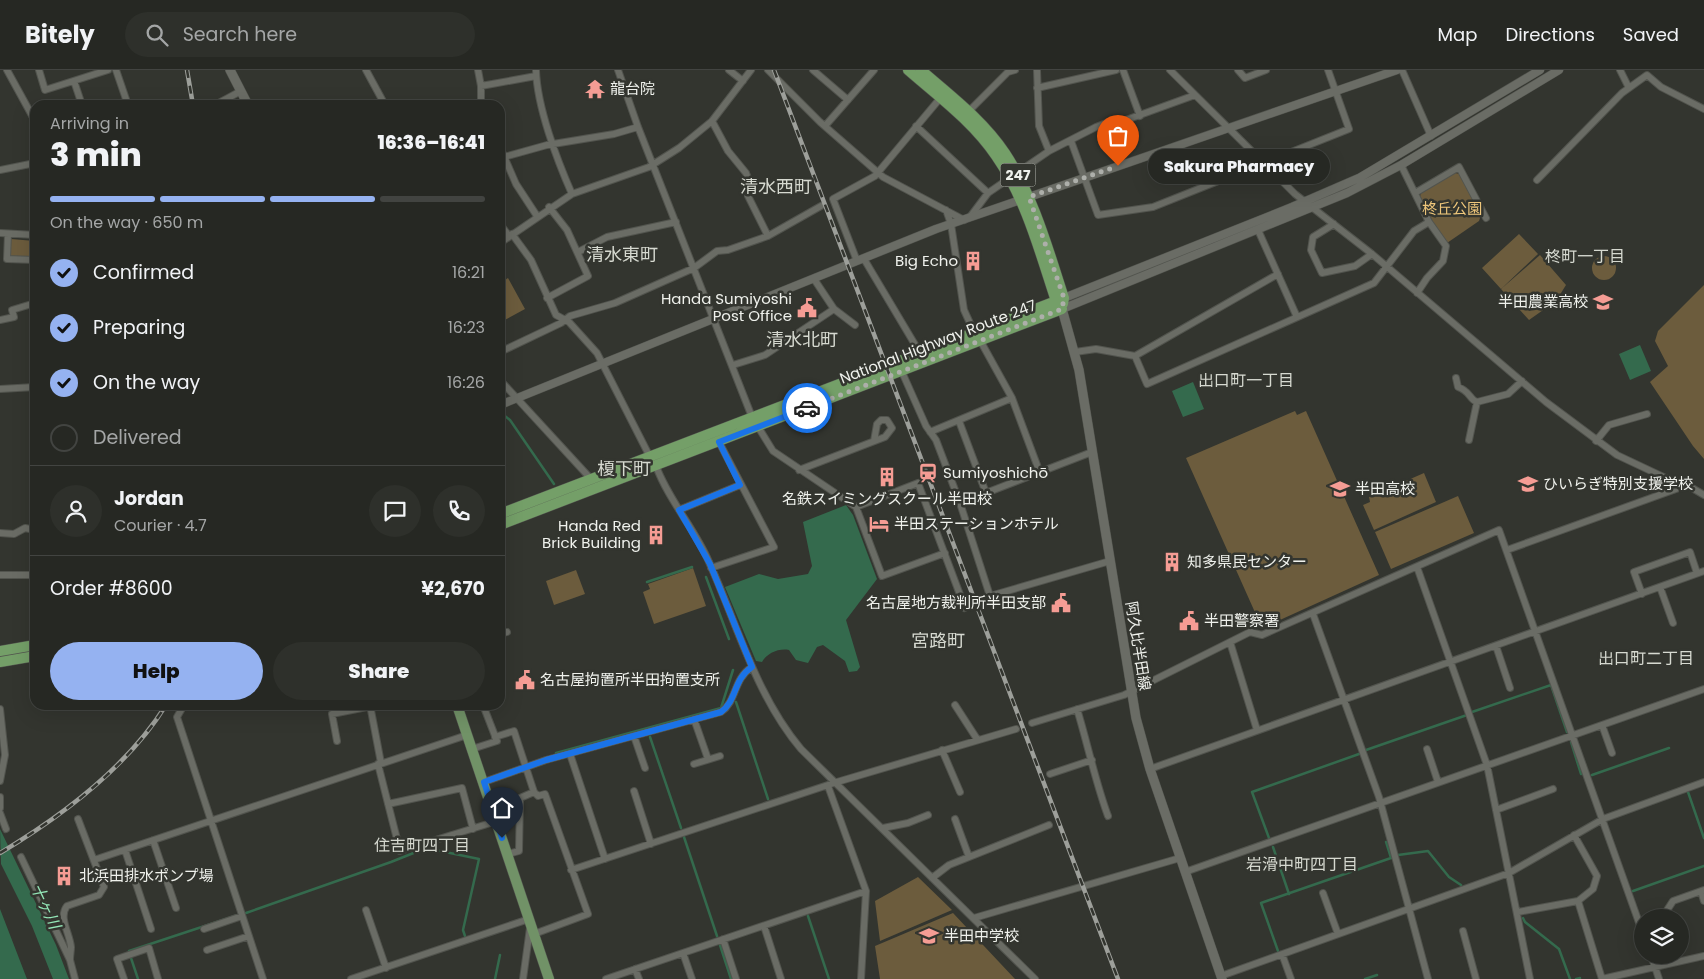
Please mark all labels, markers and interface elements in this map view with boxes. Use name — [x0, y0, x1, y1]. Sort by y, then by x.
search box — [125, 12, 475, 57]
text: Bitely — [25, 18, 95, 51]
icon: search — [143, 21, 171, 49]
text: Search here — [183, 21, 297, 48]
text: Map — [1438, 22, 1477, 47]
text: Directions — [1505, 22, 1595, 47]
text: Saved — [1623, 22, 1679, 47]
temple icon: 龍台院 — [584, 78, 606, 100]
place label: 龍台院 — [610, 78, 655, 99]
text: Arriving in — [50, 112, 129, 135]
pin — [1097, 115, 1139, 166]
icon: bag — [1104, 122, 1132, 150]
text: 16:36–16:41 — [377, 129, 485, 156]
text: 3 min — [50, 132, 142, 177]
callout: Sakura Pharmacy — [1148, 148, 1330, 184]
text: Sakura Pharmacy — [1164, 155, 1314, 178]
road number: 247 — [1000, 164, 1036, 186]
district label: 清水西町 — [740, 174, 812, 199]
park label: 柊丘公園 — [1422, 198, 1482, 219]
text: On the way · 650 m — [50, 211, 203, 234]
district label: 清水東町 — [586, 242, 658, 267]
district label: 柊町一丁目 — [1545, 245, 1625, 268]
place label: Big Echo — [895, 250, 958, 271]
building icon: Big Echo — [962, 250, 984, 272]
icon: check — [50, 259, 78, 287]
text: Confirmed — [93, 259, 194, 286]
text: 16:21 — [452, 261, 485, 284]
place label: Handa Sumiyoshi Post Office — [661, 288, 792, 326]
place label: 半田農業高校 — [1498, 291, 1588, 312]
school or university icon: 半田農業高校 — [1592, 291, 1614, 313]
street label: National Highway Route 247 — [837, 294, 1039, 389]
public building icon: Handa Sumiyoshi Post Office — [796, 297, 818, 319]
icon: check — [50, 314, 78, 342]
text: Preparing — [93, 314, 185, 341]
text: 16:23 — [448, 316, 485, 339]
district label: 清水北町 — [766, 327, 838, 352]
icon: check — [50, 369, 78, 397]
text: On the way — [93, 369, 200, 396]
district label: 出口町一丁目 — [1198, 369, 1294, 392]
text: 16:26 — [447, 371, 485, 394]
courier — [782, 383, 832, 433]
icon: car — [793, 394, 821, 422]
text: Delivered — [93, 424, 182, 451]
district label: 榎下町 — [597, 456, 651, 481]
station icon: Sumiyoshichō — [917, 462, 939, 484]
place label: Sumiyoshichō — [943, 462, 1048, 483]
building icon: 名鉄スイミングスクール半田校 — [876, 466, 898, 488]
school or university icon: ひいらぎ特別支援学校 — [1517, 473, 1539, 495]
place label: ひいらぎ特別支援学校 — [1543, 473, 1693, 494]
school or university icon: 半田高校 — [1329, 478, 1351, 500]
place label: 半田高校 — [1355, 478, 1415, 499]
button: person — [50, 485, 102, 537]
text: Jordan — [114, 485, 184, 512]
button: chat — [369, 485, 421, 537]
button: phone — [433, 485, 485, 537]
place label: 名鉄スイミングスクール半田校 — [782, 488, 992, 509]
hotel icon: 半田ステーションホテル — [868, 513, 890, 535]
place label: 半田ステーションホテル — [894, 513, 1059, 534]
text: Courier · 4.7 — [114, 514, 207, 537]
place label: Handa Red Brick Building — [542, 515, 641, 553]
building icon: Handa Red Brick Building — [645, 524, 667, 546]
building icon: 知多県民センター — [1161, 551, 1183, 573]
place label: 知多県民センター — [1187, 551, 1307, 572]
text: Order #8600 — [50, 575, 173, 602]
text: ¥2,670 — [421, 575, 485, 602]
place label: 名古屋地方裁判所半田支部 — [866, 592, 1046, 613]
public building icon: 名古屋地方裁判所半田支部 — [1050, 592, 1072, 614]
street label: 阿久比半田線 — [1121, 600, 1156, 692]
public building icon: 半田警察署 — [1178, 610, 1200, 632]
place label: 半田警察署 — [1204, 610, 1279, 631]
district label: 宮路町 — [911, 628, 965, 653]
button: Help — [50, 642, 263, 700]
button: Share — [273, 642, 485, 700]
district label: 出口町二丁目 — [1598, 647, 1694, 670]
public building icon: 名古屋拘置所半田拘置支所 — [514, 669, 536, 691]
place label: 名古屋拘置所半田拘置支所 — [540, 669, 720, 690]
pin — [481, 787, 523, 838]
icon: home — [488, 794, 516, 822]
district label: 住吉町四丁目 — [374, 834, 470, 857]
district label: 岩滑中町四丁目 — [1246, 853, 1358, 876]
building icon: 北浜田排水ポンプ場 — [53, 865, 75, 887]
place label: 北浜田排水ポンプ場 — [79, 865, 214, 886]
water label: 十ヶ川 — [25, 880, 67, 935]
map controls — [1634, 909, 1689, 964]
button: layers — [1634, 909, 1689, 964]
school or university icon: 半田中学校 — [918, 925, 940, 947]
place label: 半田中学校 — [944, 925, 1019, 946]

